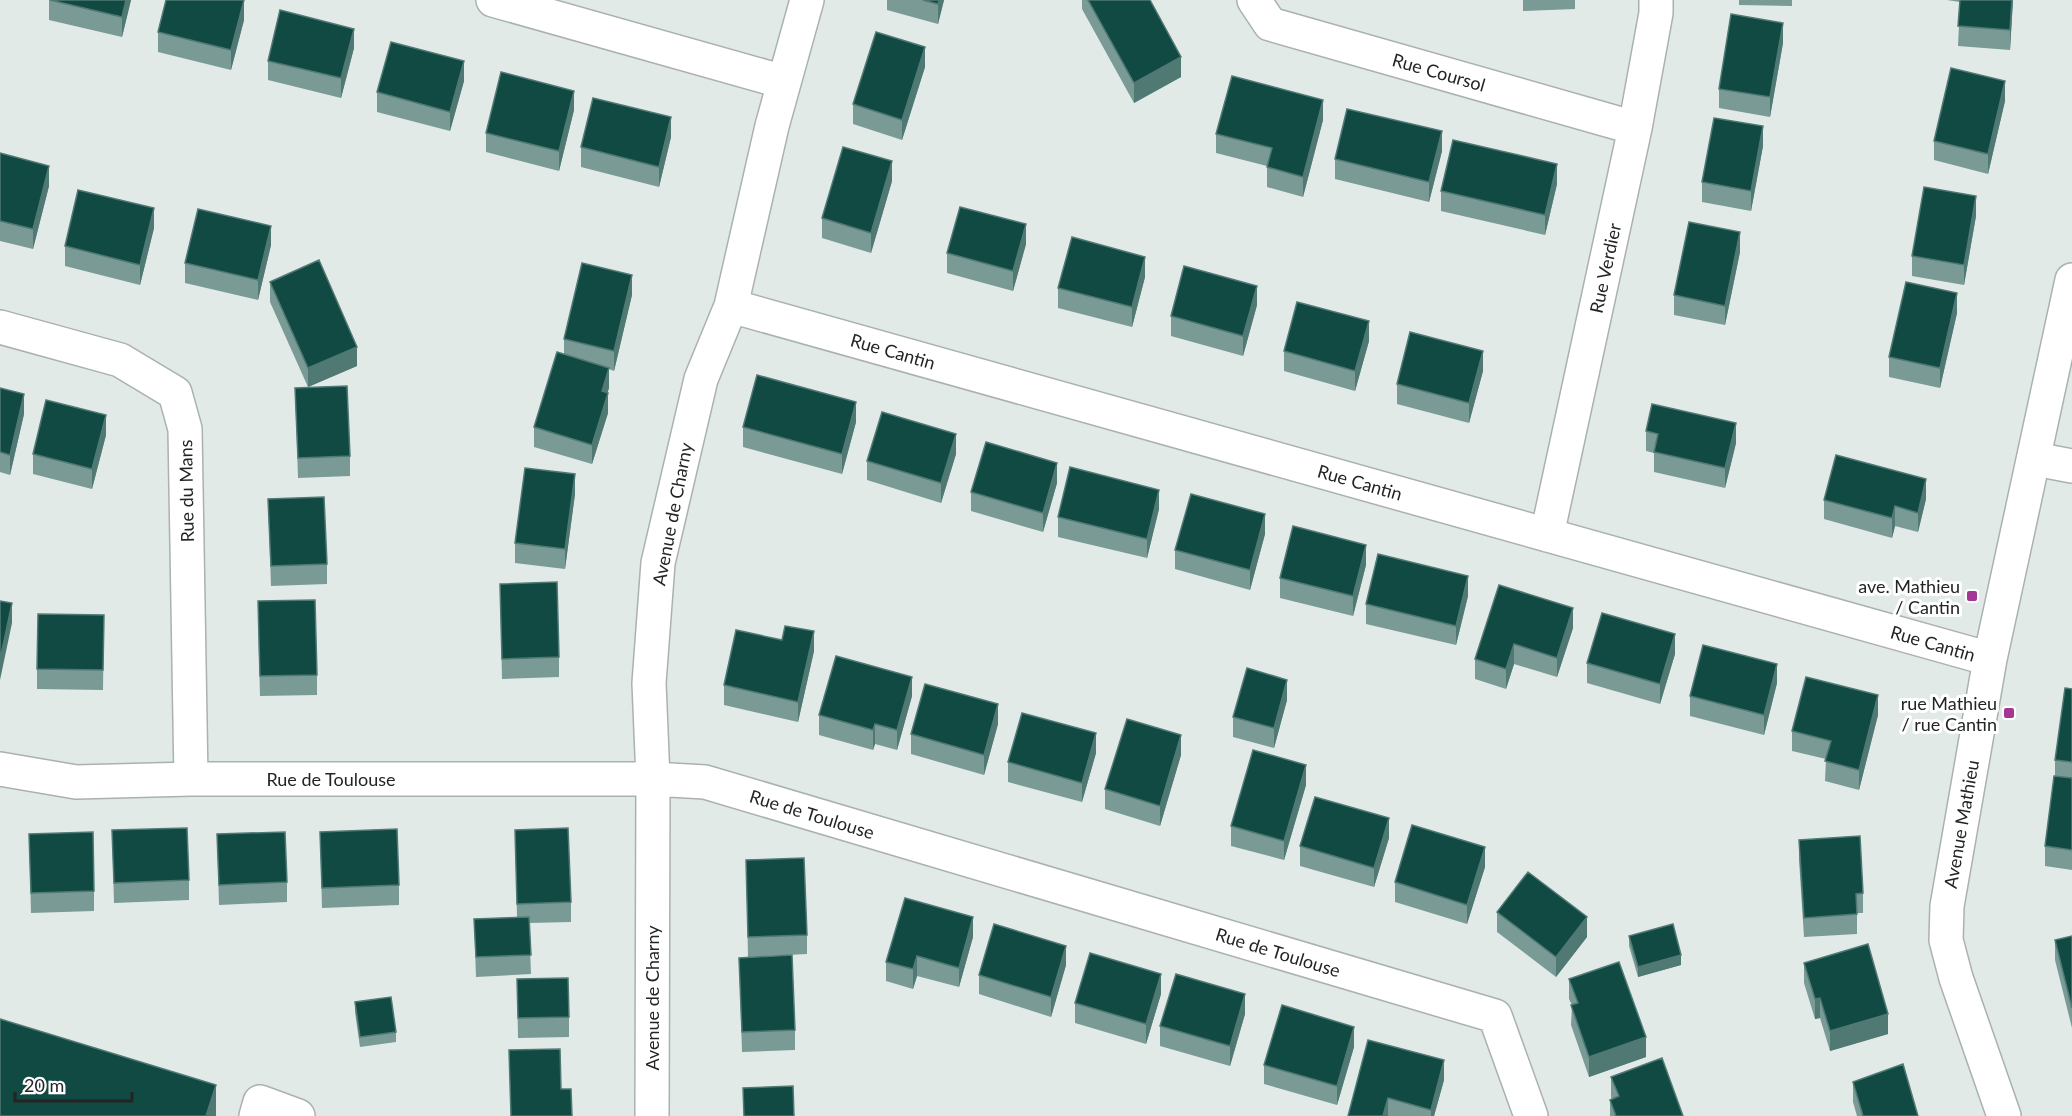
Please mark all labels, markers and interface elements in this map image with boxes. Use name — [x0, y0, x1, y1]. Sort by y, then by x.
street label: Rue Coursol — [1390, 48, 1488, 96]
street label: Rue Verdier — [1585, 221, 1625, 315]
street label: Rue Cantin — [848, 328, 938, 374]
street label: Rue du Mans — [174, 439, 198, 543]
street label: Avenue de Charny — [647, 440, 697, 587]
street label: Rue Cantin — [1315, 459, 1405, 505]
place label: ave. Mathieu / Cantin — [1858, 575, 1960, 618]
marker: ave. Mathieu / Cantin — [1965, 589, 1979, 603]
street label: Rue Cantin — [1888, 620, 1978, 666]
place label: rue Mathieu / rue Cantin — [1901, 692, 1997, 735]
marker: rue Mathieu / rue Cantin — [2002, 706, 2016, 720]
street label: Avenue Mathieu — [1939, 758, 1983, 890]
street label: Rue de Toulouse — [266, 768, 396, 790]
street label: Rue de Toulouse — [747, 785, 877, 843]
street label: Rue de Toulouse — [1213, 923, 1343, 981]
street label: Avenue de Charny — [641, 925, 663, 1071]
scale bar — [15, 1065, 132, 1103]
text: 20 m — [24, 1074, 64, 1096]

